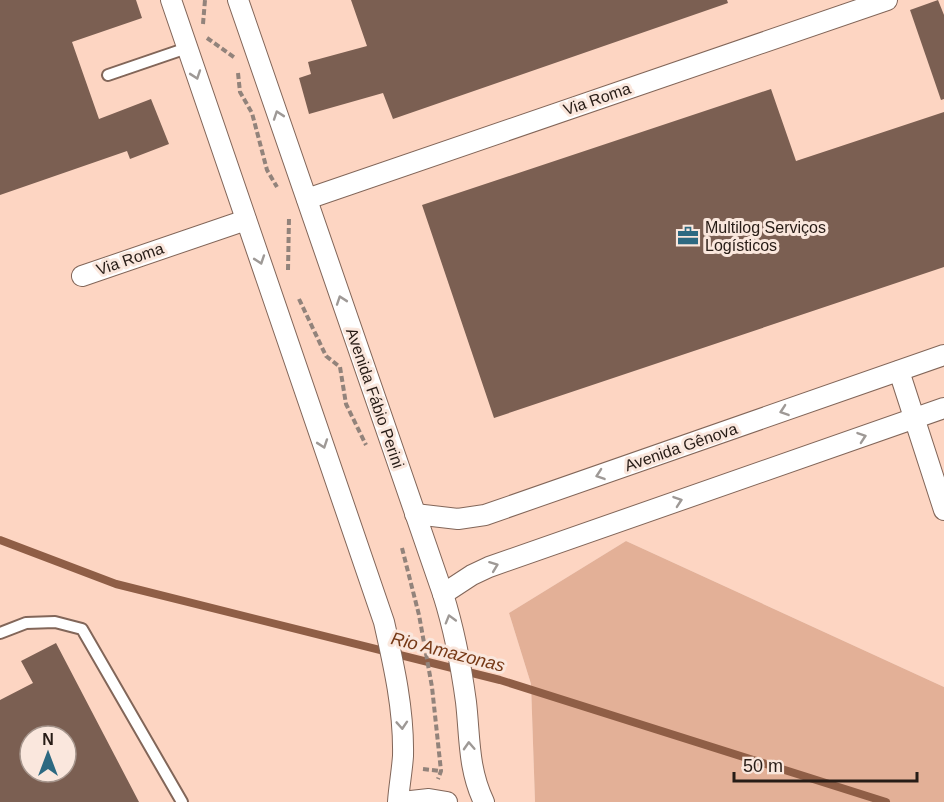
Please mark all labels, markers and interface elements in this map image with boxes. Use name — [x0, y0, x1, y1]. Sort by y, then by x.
one-way arrow — [189, 69, 202, 80]
street label: Via Roma — [561, 80, 633, 118]
one-way arrow — [272, 110, 285, 121]
place label: Multilog Serviços Logísticos — [705, 219, 826, 254]
office icon: Multilog Serviços Logísticos — [676, 224, 700, 248]
street label: Via Roma — [94, 240, 166, 278]
one-way arrow — [252, 254, 265, 265]
one-way arrow — [336, 295, 349, 305]
street label: Avenida Fábio Perini — [343, 326, 407, 470]
one-way arrow — [780, 403, 790, 416]
street label: Avenida Gênova — [622, 420, 740, 474]
one-way arrow — [856, 431, 867, 444]
one-way arrow — [316, 438, 329, 449]
one-way arrow — [595, 467, 606, 480]
one-way arrow — [672, 495, 683, 508]
one-way arrow — [488, 560, 499, 573]
one-way arrow — [445, 614, 457, 624]
water label: Rio Amazonas — [389, 628, 507, 676]
one-way arrow — [395, 720, 408, 729]
north arrow — [18, 724, 78, 784]
text: N — [42, 731, 54, 748]
one-way arrow — [463, 741, 476, 750]
scale bar — [734, 745, 917, 783]
text: 50 m — [743, 756, 783, 776]

